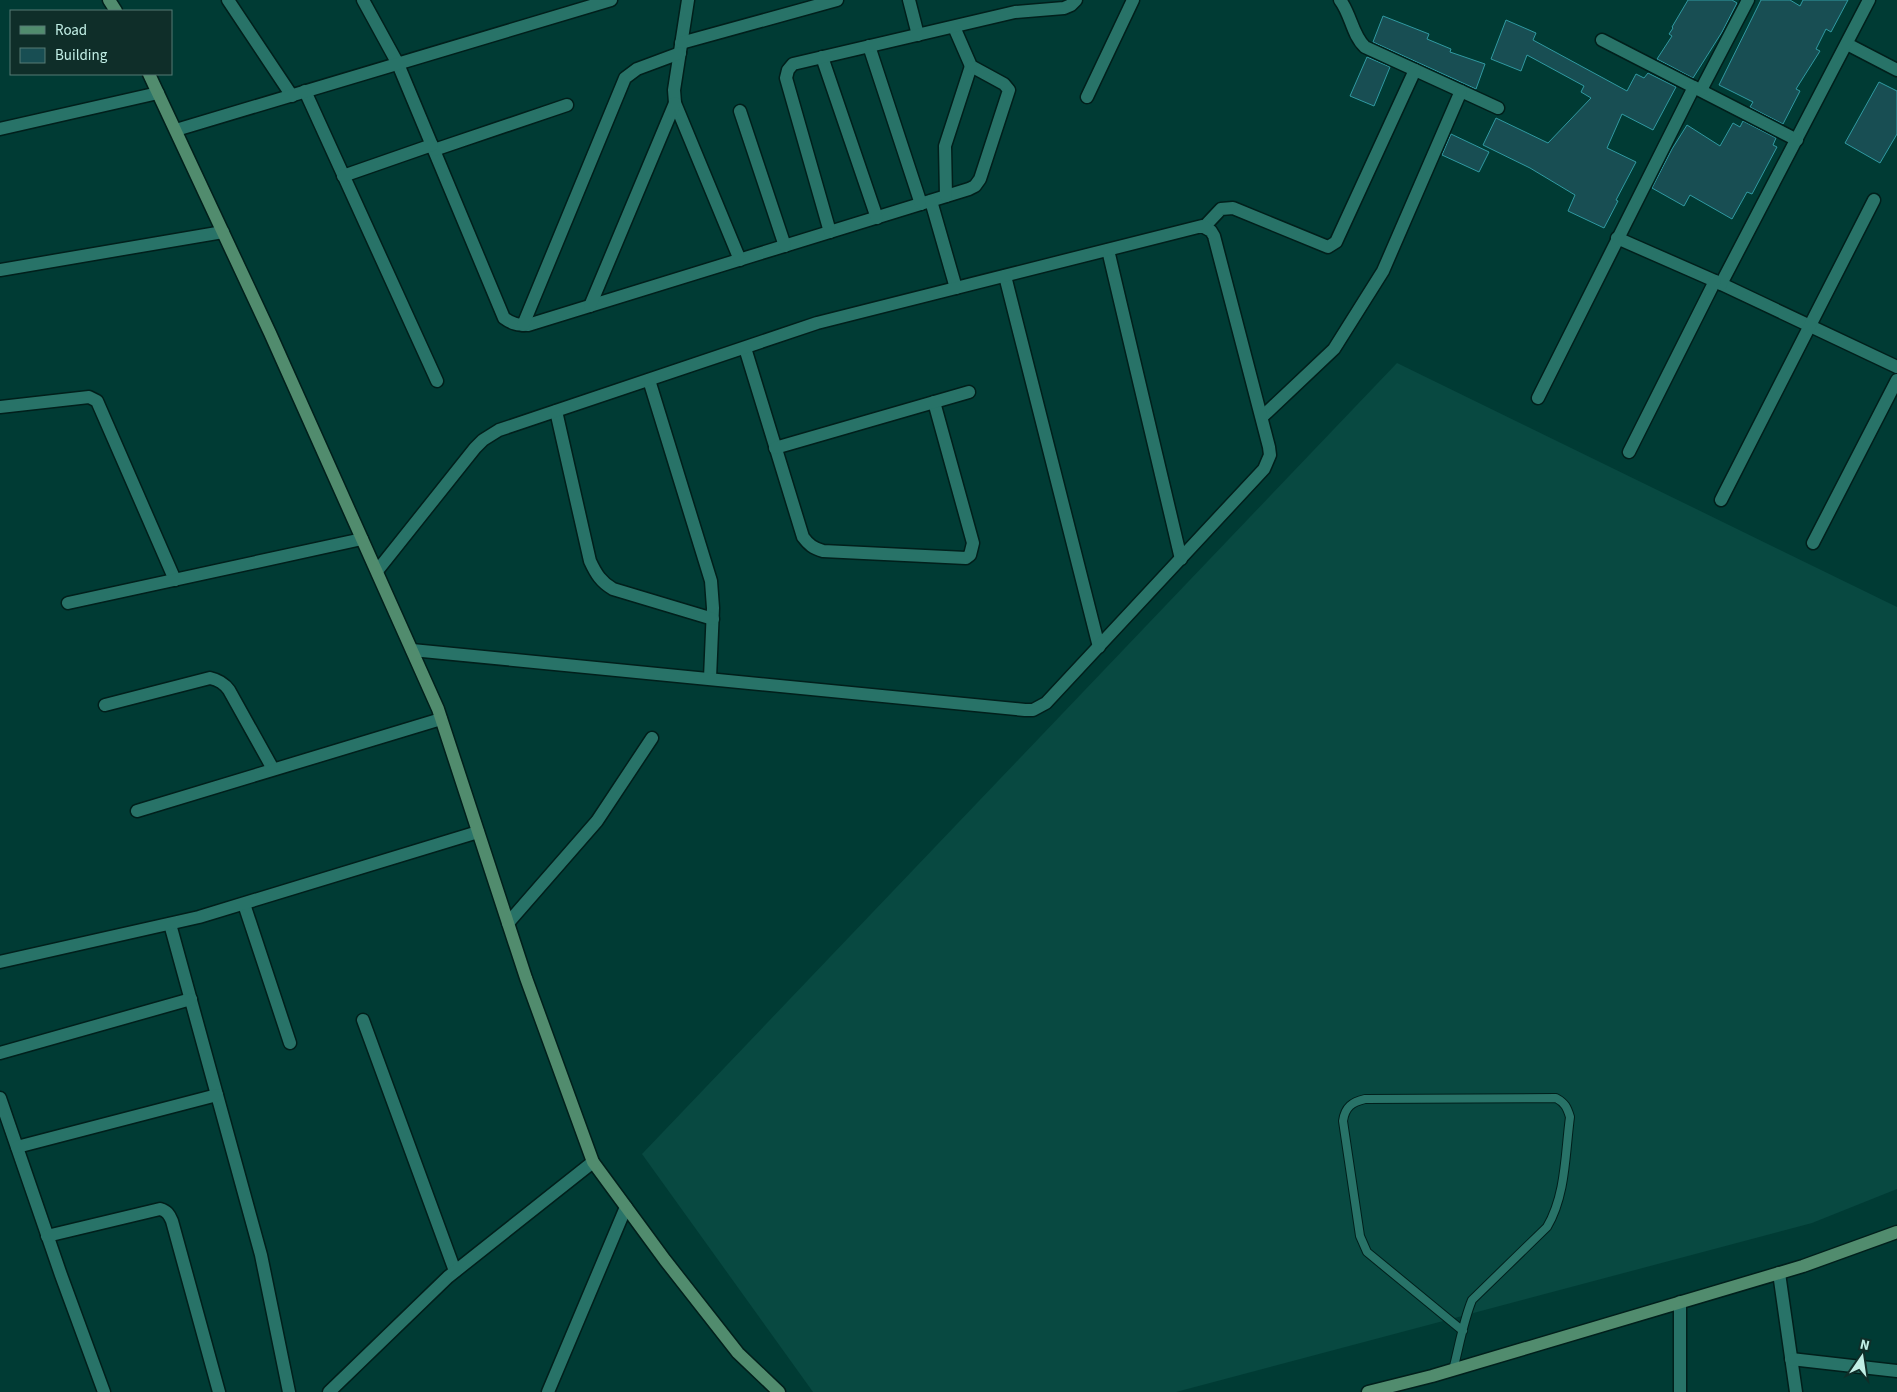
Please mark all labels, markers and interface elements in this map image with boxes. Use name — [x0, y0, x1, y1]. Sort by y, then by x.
legend — [10, 10, 172, 75]
text: Road — [55, 20, 87, 41]
text: Building — [55, 45, 108, 66]
north arrow — [1837, 1332, 1887, 1382]
text: N — [1858, 1335, 1871, 1356]

